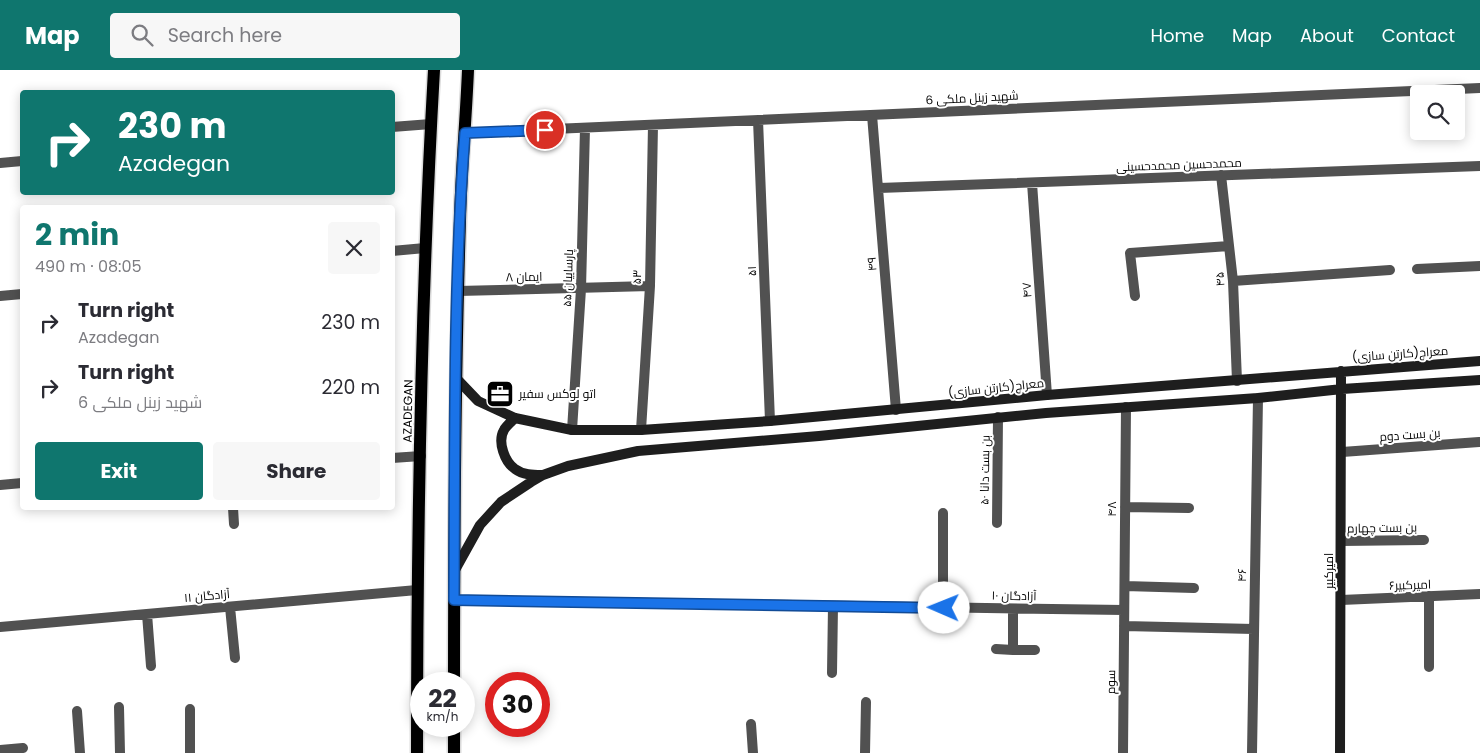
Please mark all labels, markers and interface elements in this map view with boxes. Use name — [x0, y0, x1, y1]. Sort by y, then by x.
search box — [110, 13, 460, 58]
text: Map — [25, 19, 80, 52]
icon: search — [128, 21, 156, 49]
text: Search here — [168, 22, 282, 49]
text: Home — [1150, 23, 1204, 48]
text: Map — [1232, 23, 1272, 48]
text: About — [1300, 23, 1354, 48]
text: Contact — [1382, 23, 1455, 48]
map controls — [1410, 85, 1465, 140]
button: search — [1410, 85, 1465, 140]
street label: 6 شهید زینل ملکی — [925, 87, 1019, 108]
text: 230 m — [118, 101, 226, 150]
pin — [524, 109, 566, 151]
icon: right — [35, 110, 100, 175]
icon: arrive — [531, 116, 559, 144]
text: Azadegan — [118, 148, 230, 179]
street label: محمدحسین محمدحسینی — [1116, 154, 1242, 175]
text: 2 min — [35, 213, 119, 256]
button: close — [328, 222, 380, 274]
street label: پارساییان ۵۵ — [558, 248, 578, 307]
text: 490 m · 08:05 — [35, 255, 142, 278]
street label: ۴۹ — [862, 256, 881, 272]
street label: ۵۱ — [743, 266, 760, 276]
street label: ۸ ایمان — [505, 268, 543, 285]
street label: ۵۳ — [628, 269, 645, 285]
street label: ۴۵ — [1210, 271, 1229, 287]
street label: ۴۷ — [1017, 281, 1036, 298]
text: Turn right — [78, 297, 174, 324]
icon: right — [35, 309, 63, 337]
text: 230 m — [321, 309, 380, 336]
text: Azadegan — [78, 326, 160, 349]
street label: معراج(کارتن سازی) — [1351, 342, 1449, 365]
text: Turn right — [78, 359, 174, 386]
icon: right — [35, 374, 63, 402]
text: 220 m — [322, 374, 380, 401]
street label: معراج(کارتن سازی) — [947, 374, 1045, 401]
street label: AZADEGAN — [398, 379, 417, 443]
office icon: اتو لوکس سفیر — [485, 379, 515, 409]
place label: اتو لوکس سفیر — [518, 385, 596, 402]
text: 6 شهید زینل ملکی — [78, 391, 202, 414]
street label: بن بست دوم — [1379, 424, 1441, 445]
street label: بن بست دانا ۵۰ — [975, 435, 994, 505]
button: Exit — [35, 442, 203, 500]
button: Share — [213, 442, 380, 500]
street label: ۴۸ — [1103, 501, 1120, 517]
street label: بن بست چهارم — [1347, 518, 1417, 538]
street label: امیرکبیر — [1320, 553, 1337, 590]
street label: ۴۶ — [1233, 568, 1250, 582]
street label: امیرکبیر۶ — [1389, 575, 1431, 594]
position arrow — [917, 581, 969, 633]
street label: ۱۱ آزادگان — [183, 585, 231, 606]
street label: ۱۰ آزادگان — [991, 587, 1037, 604]
street label: سوم — [1102, 670, 1119, 694]
speed limit sign: 30 — [485, 672, 550, 737]
text: 22 — [428, 681, 457, 716]
text: km/h — [427, 708, 458, 725]

